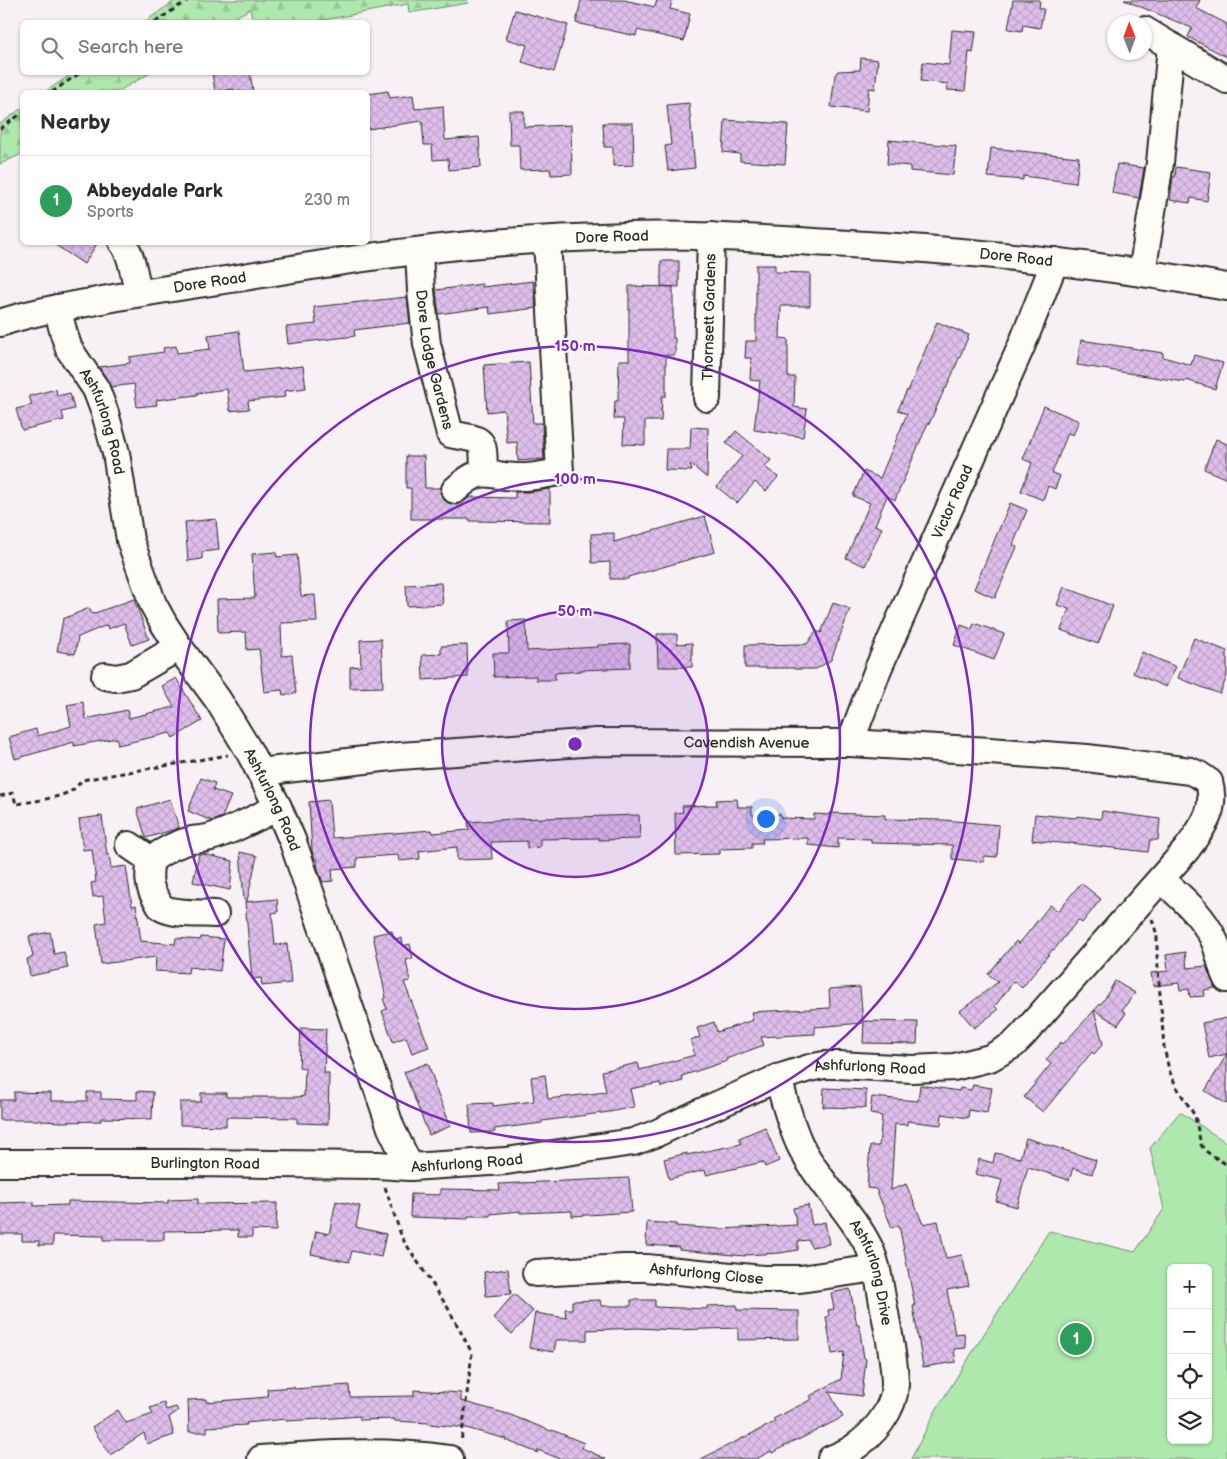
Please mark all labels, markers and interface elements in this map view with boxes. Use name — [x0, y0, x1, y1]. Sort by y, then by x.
north arrow — [1107, 15, 1152, 60]
search box — [20, 20, 370, 75]
icon: search — [38, 34, 66, 62]
text: Search here — [78, 36, 183, 59]
text: Nearby — [40, 110, 110, 135]
text: Abbeydale Park — [87, 180, 223, 203]
text: 1 — [53, 191, 59, 210]
text: 230 m — [304, 191, 350, 210]
text: Sports — [87, 203, 134, 222]
street label: Dore Road — [575, 227, 649, 248]
street label: Dore Road — [979, 245, 1054, 271]
street label: Thornsett Gardens — [698, 253, 721, 381]
street label: Dore Road — [172, 268, 248, 298]
street label: Dore Lodge Gardens — [411, 289, 458, 432]
text: 150 m — [554, 337, 596, 356]
street label: Ashfurlong Road — [75, 365, 128, 476]
street label: Victor Road — [928, 462, 977, 542]
text: 100 m — [554, 470, 596, 489]
text: 50 m — [558, 602, 593, 621]
street label: Cavendish Avenue — [684, 733, 810, 753]
centre of rings — [566, 735, 584, 753]
street label: Ashfurlong Road — [239, 745, 304, 854]
your location — [753, 806, 779, 832]
street label: Ashfurlong Road — [813, 1056, 926, 1079]
street label: Ashfurlong Road — [411, 1150, 524, 1177]
street label: Burlington Road — [150, 1154, 260, 1174]
street label: Ashfurlong Drive — [845, 1216, 896, 1327]
street label: Ashfurlong Close — [649, 1259, 764, 1289]
map controls — [1167, 1264, 1212, 1444]
button: + — [1167, 1264, 1212, 1309]
button: − — [1167, 1309, 1212, 1354]
pin: 1 — [1060, 1320, 1092, 1358]
button: locate — [1167, 1354, 1212, 1399]
button: layers — [1167, 1399, 1212, 1444]

